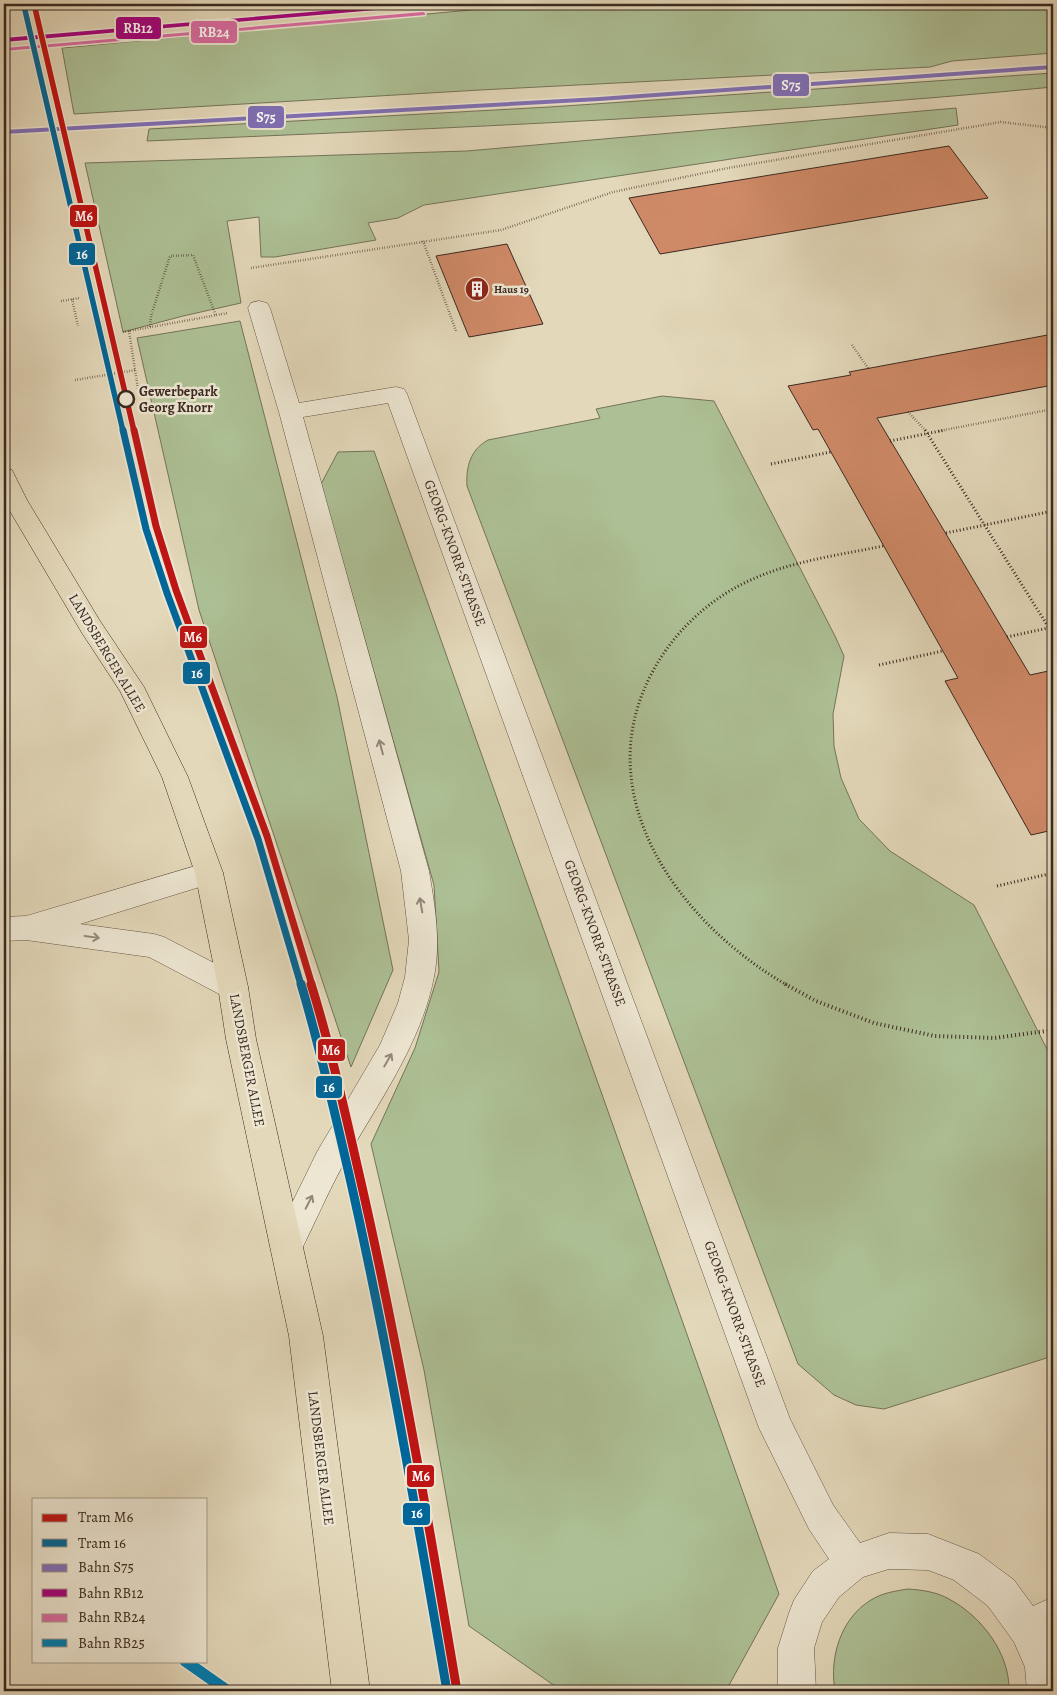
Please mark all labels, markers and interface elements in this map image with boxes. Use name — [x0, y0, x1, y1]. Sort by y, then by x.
line badge: RB12 — [115, 16, 162, 40]
text: RB12 — [123, 19, 153, 38]
line badge: RB24 — [190, 20, 238, 44]
text: RB24 — [198, 23, 230, 42]
line badge: S75 — [772, 73, 810, 97]
text: S75 — [781, 76, 801, 95]
line badge: S75 — [247, 105, 285, 129]
text: S75 — [256, 108, 276, 127]
line badge: M6 — [69, 204, 98, 228]
text: M6 — [75, 207, 94, 226]
line badge: 16 — [68, 242, 96, 266]
text: 16 — [76, 245, 88, 264]
building icon: Haus 19 — [464, 276, 490, 302]
place label: Haus 19 — [494, 282, 529, 297]
place label: Gewerbepark Georg Knorr — [139, 382, 218, 417]
marker: Gewerbepark Georg Knorr — [117, 390, 135, 408]
street label: GEORG-KNORR-STRASSE — [420, 477, 490, 629]
street label: LANDSBERGER ALLEE — [64, 590, 150, 716]
line badge: M6 — [179, 625, 208, 649]
text: M6 — [184, 628, 203, 647]
line badge: 16 — [182, 661, 211, 685]
text: 16 — [191, 664, 203, 683]
one-way arrow — [375, 740, 385, 756]
street label: GEORG-KNORR-STRASSE — [560, 857, 630, 1009]
one-way arrow — [415, 897, 425, 913]
one-way arrow — [83, 932, 99, 942]
street label: LANDSBERGER ALLEE — [225, 992, 269, 1128]
line badge: M6 — [317, 1038, 346, 1062]
text: M6 — [322, 1041, 341, 1060]
one-way arrow — [383, 1054, 393, 1068]
line badge: 16 — [315, 1075, 343, 1099]
text: 16 — [323, 1078, 335, 1097]
one-way arrow — [304, 1195, 314, 1210]
street label: GEORG-KNORR-STRASSE — [700, 1238, 770, 1390]
street label: LANDSBERGER ALLEE — [303, 1390, 339, 1526]
line badge: M6 — [406, 1464, 435, 1488]
text: M6 — [412, 1467, 431, 1486]
legend — [32, 1498, 208, 1662]
line badge: 16 — [402, 1502, 431, 1526]
text: 16 — [411, 1504, 423, 1523]
text: Tram M6 — [78, 1507, 133, 1527]
text: Tram 16 — [78, 1533, 126, 1553]
text: Bahn S75 — [78, 1557, 134, 1577]
text: Bahn RB12 — [78, 1583, 144, 1603]
text: Bahn RB24 — [78, 1607, 145, 1627]
text: Bahn RB25 — [78, 1633, 145, 1653]

